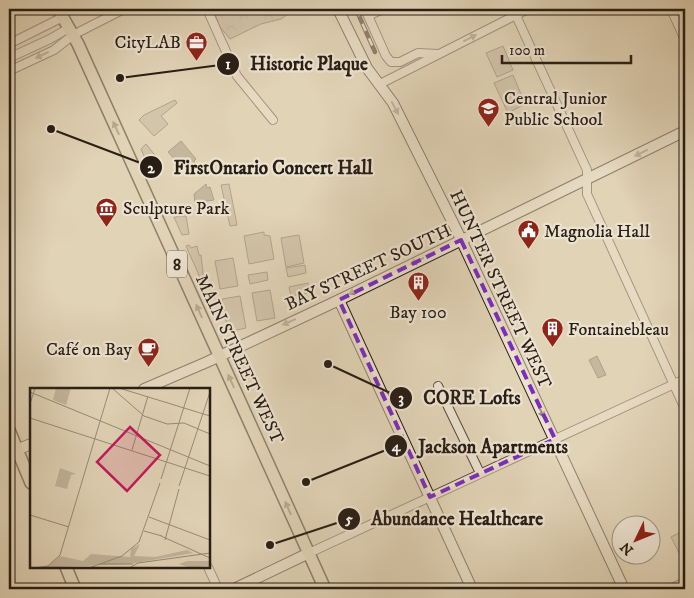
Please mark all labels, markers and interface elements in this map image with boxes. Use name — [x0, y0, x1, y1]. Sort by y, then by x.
office icon: CityLAB — [185, 30, 209, 61]
place label: CityLAB — [114, 32, 181, 54]
scale bar — [502, 32, 630, 64]
one-way arrow — [463, 34, 477, 42]
text: 100 m — [509, 41, 545, 60]
callout: Historic Plaque — [215, 47, 378, 81]
one-way arrow — [35, 52, 49, 60]
text: Historic Plaque — [250, 53, 368, 77]
text: 1 — [225, 55, 231, 74]
place label: Central Junior Public School — [504, 88, 607, 131]
school or university icon: Central Junior Public School — [476, 96, 500, 127]
one-way arrow — [391, 101, 399, 115]
one-way arrow — [111, 121, 119, 135]
one-way arrow — [634, 149, 648, 157]
callout: FirstOntario Concert Hall — [139, 150, 383, 184]
text: FirstOntario Concert Hall — [173, 157, 373, 180]
text: 2 — [147, 159, 155, 178]
street label: HUNTER STREET WEST — [444, 187, 556, 392]
museum icon: Sculpture Park — [95, 196, 119, 227]
place label: Sculpture Park — [123, 198, 229, 220]
public building icon: Magnolia Hall — [516, 219, 540, 250]
street label: BAY STREET SOUTH — [282, 220, 455, 316]
place label: Magnolia Hall — [544, 221, 651, 243]
road number: 8 — [167, 250, 187, 278]
one-way arrow — [410, 258, 424, 266]
building icon: Bay 100 — [406, 270, 430, 301]
street label: MAIN STREET WEST — [190, 271, 288, 448]
one-way arrow — [348, 288, 362, 296]
place label: Bay 100 — [389, 302, 447, 324]
one-way arrow — [195, 304, 203, 318]
building icon: Fontainebleau — [540, 317, 564, 348]
one-way arrow — [282, 319, 296, 327]
place label: Fontainebleau — [568, 319, 669, 341]
cafe icon: Café on Bay — [136, 337, 160, 368]
place label: Café on Bay — [46, 339, 132, 361]
one-way arrow — [227, 374, 235, 388]
callout: CORE Lofts — [388, 381, 531, 415]
text: CORE Lofts — [423, 387, 521, 410]
inset map — [30, 388, 210, 568]
text: 3 — [398, 389, 404, 408]
one-way arrow — [538, 404, 546, 418]
callout: Jackson Apartments — [383, 429, 578, 463]
text: Jackson Apartments — [416, 436, 568, 459]
text: 4 — [391, 437, 402, 456]
one-way arrow — [284, 501, 292, 515]
callout: Abundance Healthcare — [336, 502, 553, 536]
text: Abundance Healthcare — [370, 508, 543, 531]
text: 5 — [344, 510, 353, 529]
north arrow — [612, 516, 662, 566]
text: N — [616, 537, 638, 559]

